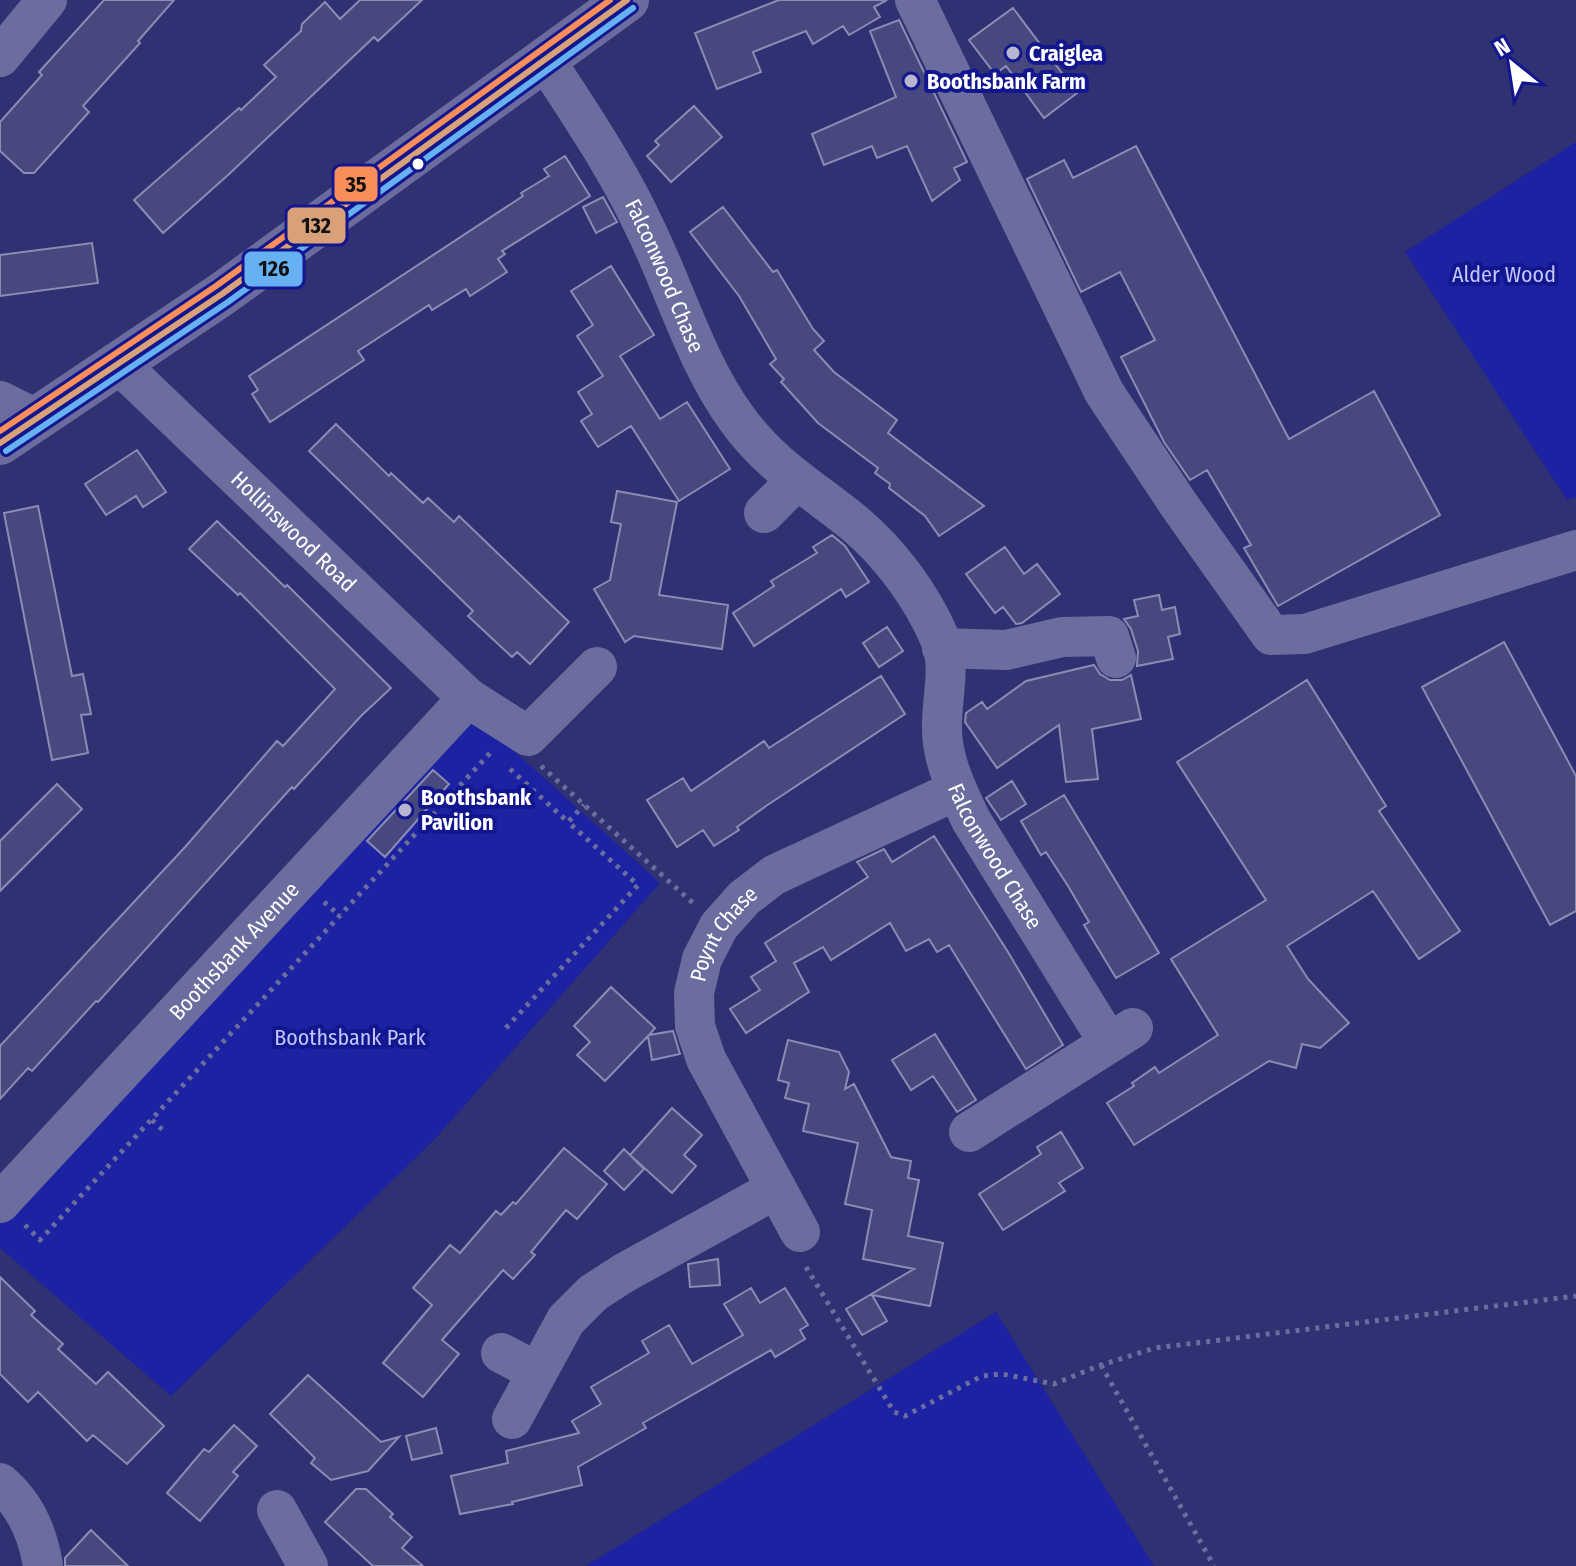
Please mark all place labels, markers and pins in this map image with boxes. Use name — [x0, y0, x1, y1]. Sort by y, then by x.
place label: Craiglea — [1029, 40, 1103, 67]
marker: Craiglea — [1004, 44, 1022, 62]
place label: Boothsbank Farm — [927, 68, 1086, 95]
marker: Boothsbank Farm — [902, 72, 920, 90]
unlabelled marker — [410, 156, 426, 172]
place label: Boothsbank Pavilion — [421, 784, 532, 836]
marker: Boothsbank Pavilion — [396, 801, 414, 819]

